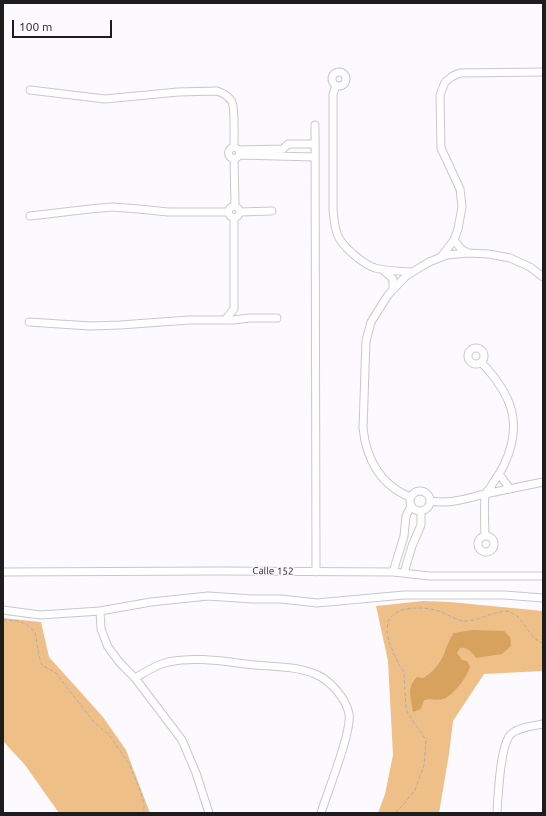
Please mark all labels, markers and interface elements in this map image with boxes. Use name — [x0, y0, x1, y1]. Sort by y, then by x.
scale bar — [14, 12, 114, 38]
text: 100 m — [19, 20, 52, 33]
street label: Calle 152 — [252, 565, 294, 577]

